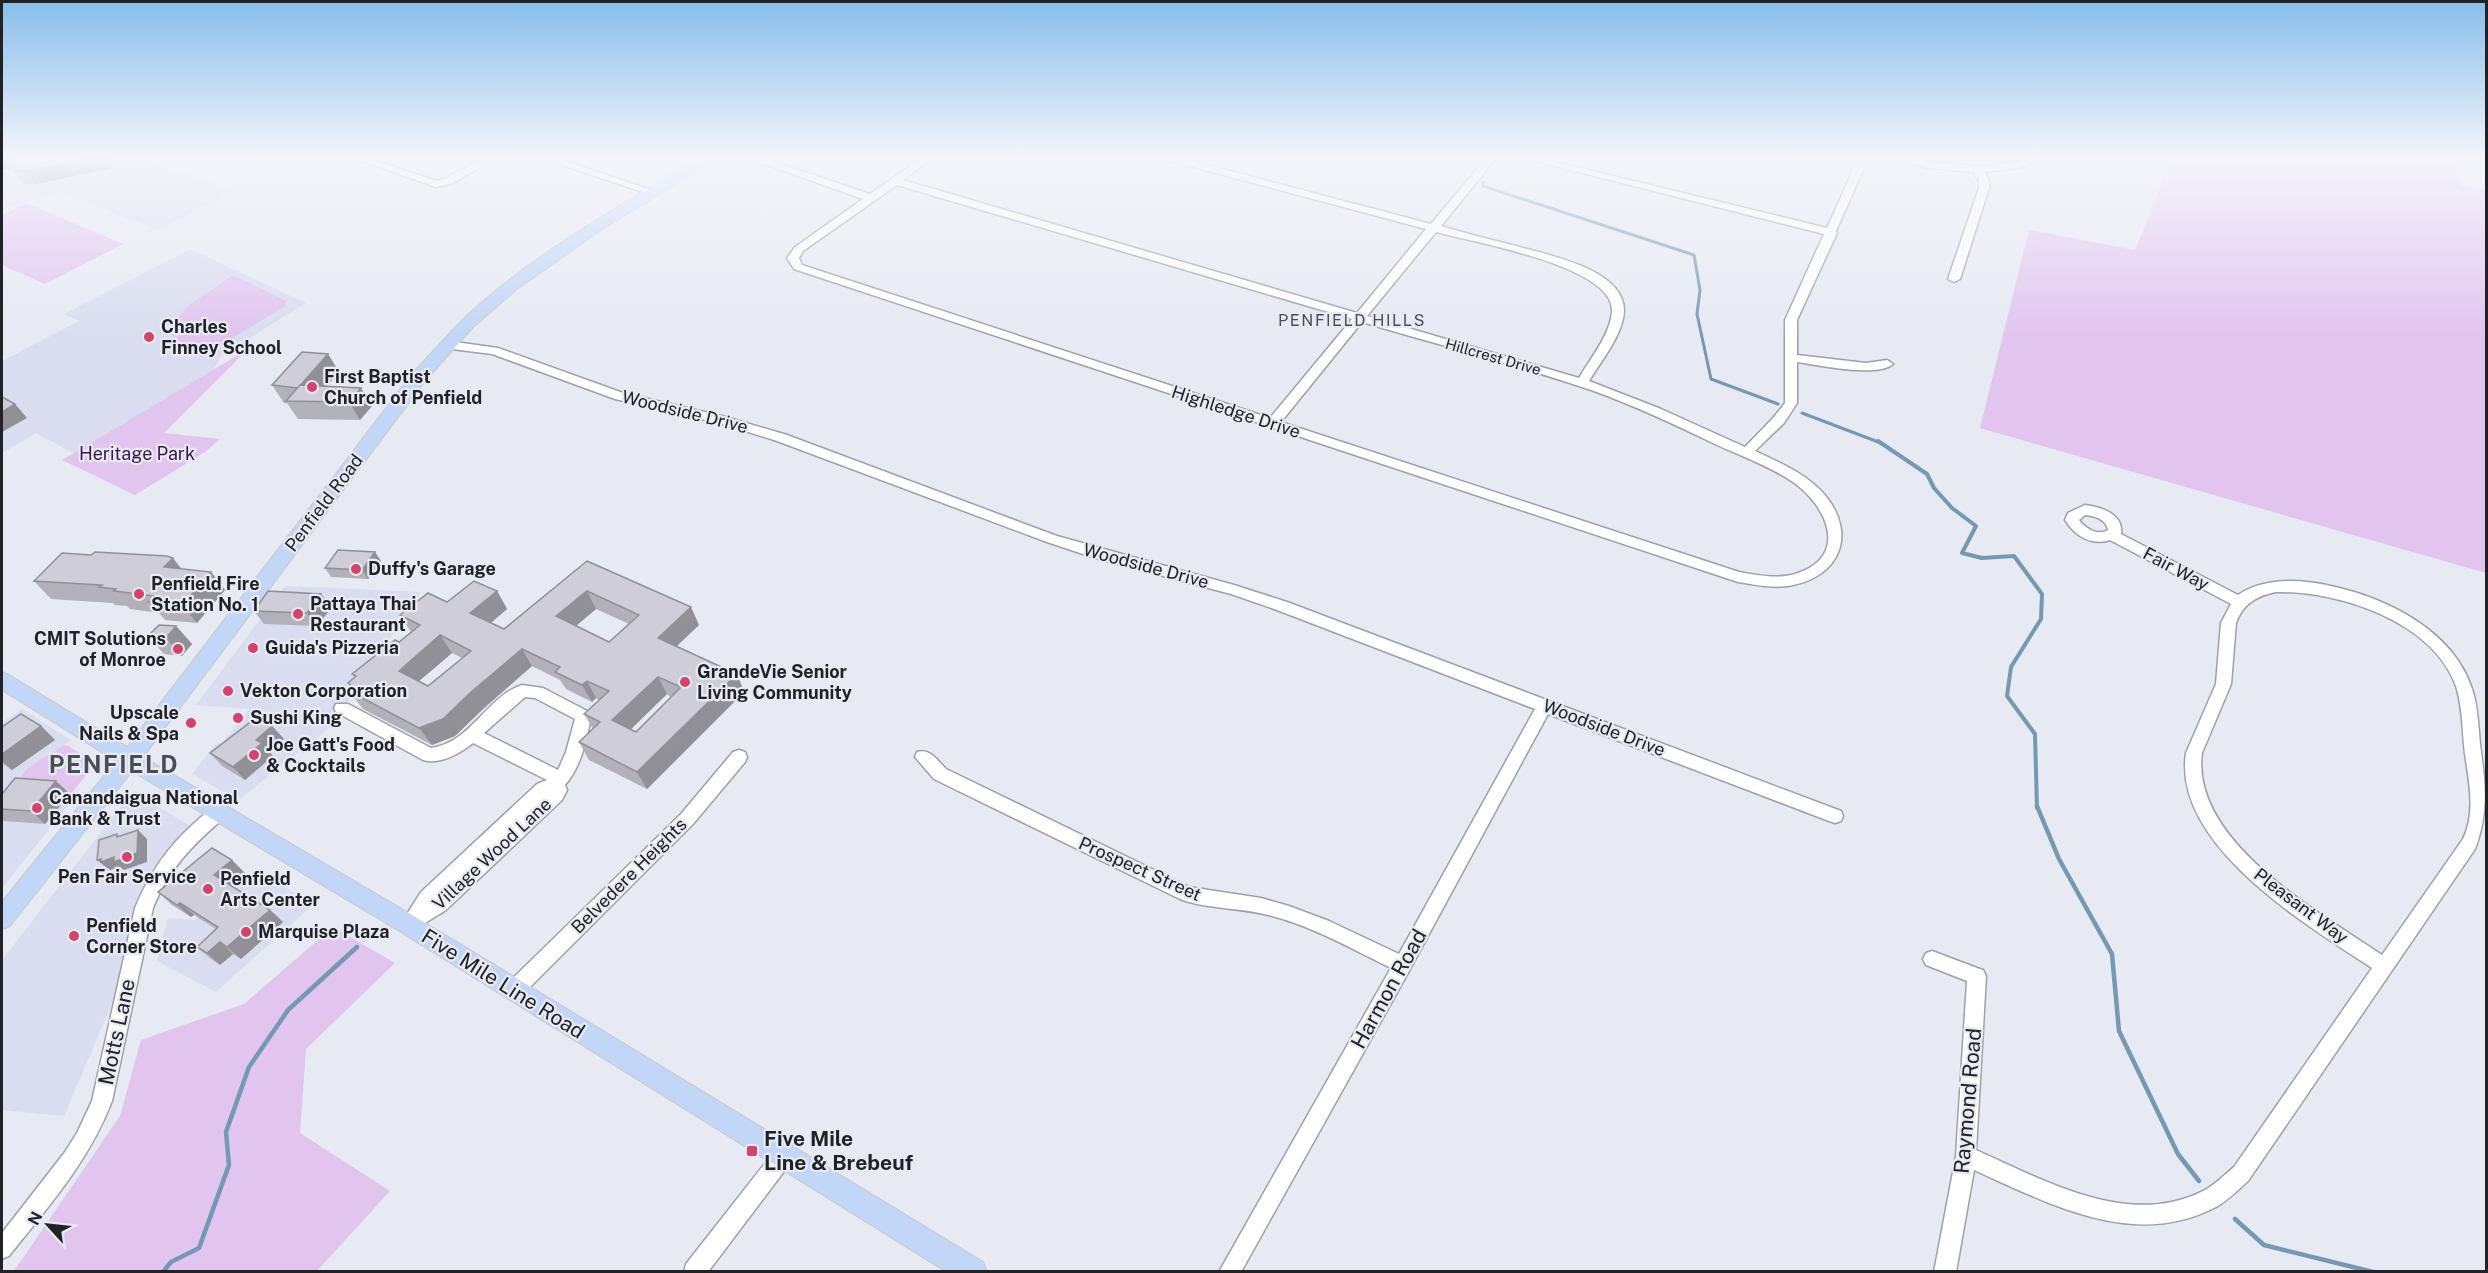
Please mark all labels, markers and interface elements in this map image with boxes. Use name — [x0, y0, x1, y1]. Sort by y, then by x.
district label: PENFIELD HILLS — [1278, 311, 1426, 330]
place label: Charles Finney School — [161, 316, 282, 358]
marker: Charles Finney School — [142, 330, 156, 344]
street label: Hillcrest Drive — [1443, 335, 1543, 378]
place label: First Baptist Church of Penfield — [324, 366, 482, 408]
marker: First Baptist Church of Penfield — [305, 380, 319, 394]
street label: Highledge Drive — [1169, 381, 1303, 442]
street label: Woodside Drive — [620, 386, 750, 437]
park label: Heritage Park — [79, 443, 195, 464]
street label: Penfield Road — [280, 450, 367, 555]
street label: Woodside Drive — [1081, 539, 1211, 592]
street label: Fair Way — [2140, 542, 2213, 595]
place label: Duffy's Garage — [368, 558, 496, 579]
marker: Duffy's Garage — [349, 562, 363, 576]
place label: Penfield Fire Station No. 1 — [151, 573, 260, 615]
marker: Penfield Fire Station No. 1 — [132, 587, 146, 601]
place label: Pattaya Thai Restaurant — [310, 593, 416, 635]
marker: Pattaya Thai Restaurant — [291, 607, 305, 621]
place label: CMIT Solutions of Monroe — [34, 628, 166, 670]
place label: Guida's Pizzeria — [265, 637, 399, 658]
marker: Guida's Pizzeria — [246, 641, 260, 655]
marker: CMIT Solutions of Monroe — [171, 642, 185, 656]
place label: GrandeVie Senior Living Community — [697, 661, 852, 703]
marker: GrandeVie Senior Living Community — [678, 675, 692, 689]
place label: Vekton Corporation — [240, 680, 407, 701]
marker: Vekton Corporation — [221, 684, 235, 698]
street label: Woodside Drive — [1540, 695, 1668, 761]
place label: Upscale Nails & Spa — [79, 702, 179, 744]
place label: Sushi King — [250, 707, 342, 728]
marker: Sushi King — [231, 711, 245, 725]
marker: Upscale Nails & Spa — [184, 716, 198, 730]
place label: Joe Gatt's Food & Cocktails — [266, 734, 395, 776]
marker: Joe Gatt's Food & Cocktails — [247, 748, 261, 762]
district label: PENFIELD — [49, 750, 179, 778]
place label: Canandaigua National Bank & Trust — [49, 787, 239, 829]
street label: Village Wood Lane — [428, 793, 555, 914]
marker: Canandaigua National Bank & Trust — [30, 801, 44, 815]
street label: Belvedere Heights — [567, 814, 691, 938]
street label: Prospect Street — [1076, 832, 1205, 905]
marker: Pen Fair Service — [120, 850, 134, 864]
street label: Pleasant Way — [2250, 863, 2353, 948]
place label: Pen Fair Service — [58, 866, 196, 887]
place label: Penfield Arts Center — [220, 868, 321, 910]
marker: Penfield Arts Center — [201, 882, 215, 896]
place label: Penfield Corner Store — [86, 915, 197, 957]
place label: Marquise Plaza — [258, 921, 389, 942]
street label: Five Mile Line Road — [417, 923, 589, 1044]
marker: Marquise Plaza — [239, 925, 253, 939]
street label: Harmon Road — [1345, 925, 1432, 1053]
marker: Penfield Corner Store — [67, 929, 81, 943]
street label: Motts Lane — [93, 976, 140, 1087]
street label: Raymond Road — [1949, 1027, 1986, 1175]
place label: Five Mile Line & Brebeuf — [764, 1126, 913, 1175]
marker: Five Mile Line & Brebeuf — [745, 1144, 759, 1158]
north arrow — [18, 1195, 78, 1255]
text: N — [24, 1209, 46, 1228]

